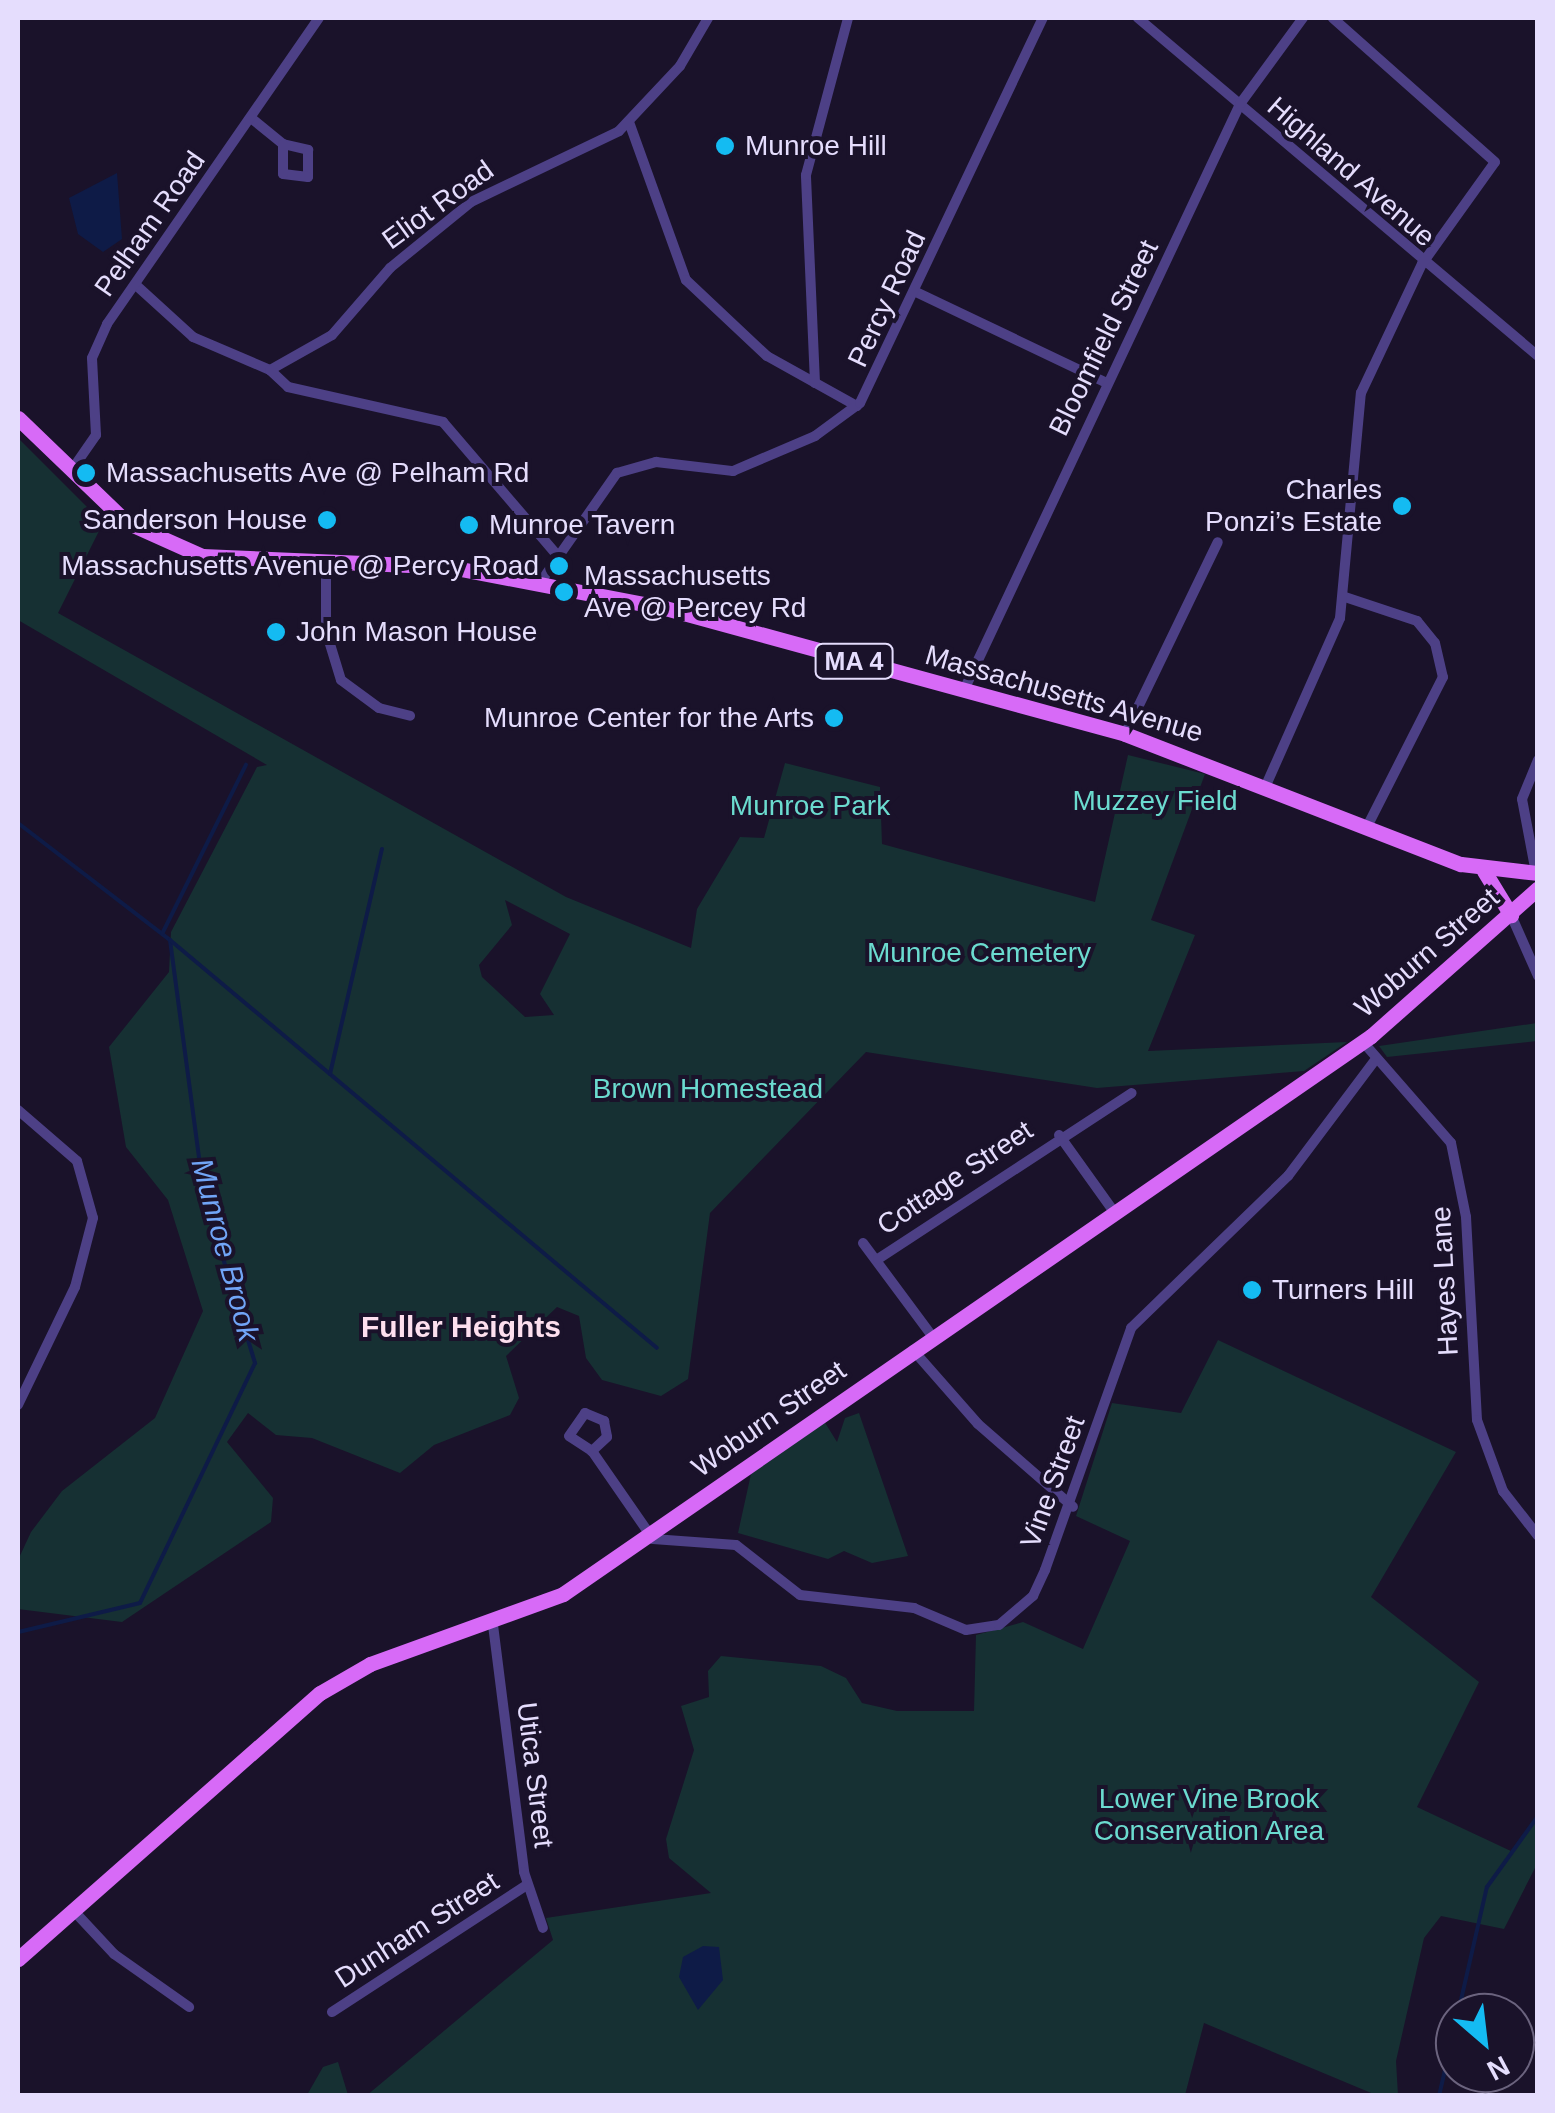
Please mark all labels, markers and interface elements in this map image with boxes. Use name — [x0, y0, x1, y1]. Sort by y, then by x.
street label: Highland Avenue — [1260, 90, 1442, 254]
place label: Munroe Hill — [745, 129, 887, 163]
marker: Munroe Hill — [714, 135, 736, 157]
street label: Pelham Road — [88, 145, 212, 303]
street label: Eliot Road — [376, 153, 500, 257]
street label: Percy Road — [841, 226, 933, 372]
street label: Bloomfield Street — [1042, 235, 1166, 441]
place label: Massachusetts Ave @ Pelham Rd — [106, 456, 531, 490]
marker: Massachusetts Ave @ Pelham Rd — [75, 462, 97, 484]
place label: Charles Ponzi’s Estate — [1205, 473, 1382, 539]
marker: Charles Ponzi’s Estate — [1391, 495, 1413, 517]
place label: Sanderson House — [83, 503, 307, 537]
place label: Munroe Tavern — [489, 508, 676, 542]
marker: Sanderson House — [316, 509, 338, 531]
marker: Munroe Tavern — [458, 514, 480, 536]
place label: Massachusetts Avenue @ Percy Road — [60, 549, 539, 583]
marker: Massachusetts Avenue @ Percy Road — [548, 555, 570, 577]
place label: Massachusetts Ave @ Percey Rd — [584, 559, 806, 625]
marker: Massachusetts Ave @ Percey Rd — [553, 581, 575, 603]
place label: John Mason House — [296, 615, 537, 649]
marker: John Mason House — [265, 621, 287, 643]
street label: Massachusetts Avenue — [920, 638, 1208, 750]
road number: MA 4 — [814, 641, 894, 681]
place label: Munroe Center for the Arts — [483, 701, 814, 735]
marker: Munroe Center for the Arts — [823, 707, 845, 729]
park label: Muzzey Field — [1073, 784, 1237, 818]
park label: Munroe Park — [730, 789, 890, 823]
street label: Woburn Street — [1348, 881, 1506, 1025]
park label: Munroe Cemetery — [867, 936, 1091, 970]
park label: Brown Homestead — [593, 1072, 823, 1106]
street label: Cottage Street — [871, 1114, 1039, 1242]
water label: Munroe Brook — [183, 1154, 267, 1346]
street label: Hayes Lane — [1424, 1206, 1466, 1356]
place label: Turners Hill — [1272, 1273, 1414, 1307]
marker: Turners Hill — [1241, 1279, 1263, 1301]
district label: Fuller Heights — [361, 1309, 561, 1345]
street label: Woburn Street — [686, 1354, 852, 1484]
street label: Vine Street — [1014, 1411, 1092, 1553]
street label: Utica Street — [509, 1700, 561, 1850]
park label: Lower Vine Brook Conservation Area — [1093, 1782, 1325, 1848]
street label: Dunham Street — [329, 1865, 505, 1995]
north arrow — [1435, 1993, 1535, 2093]
text: N — [1482, 2050, 1515, 2087]

